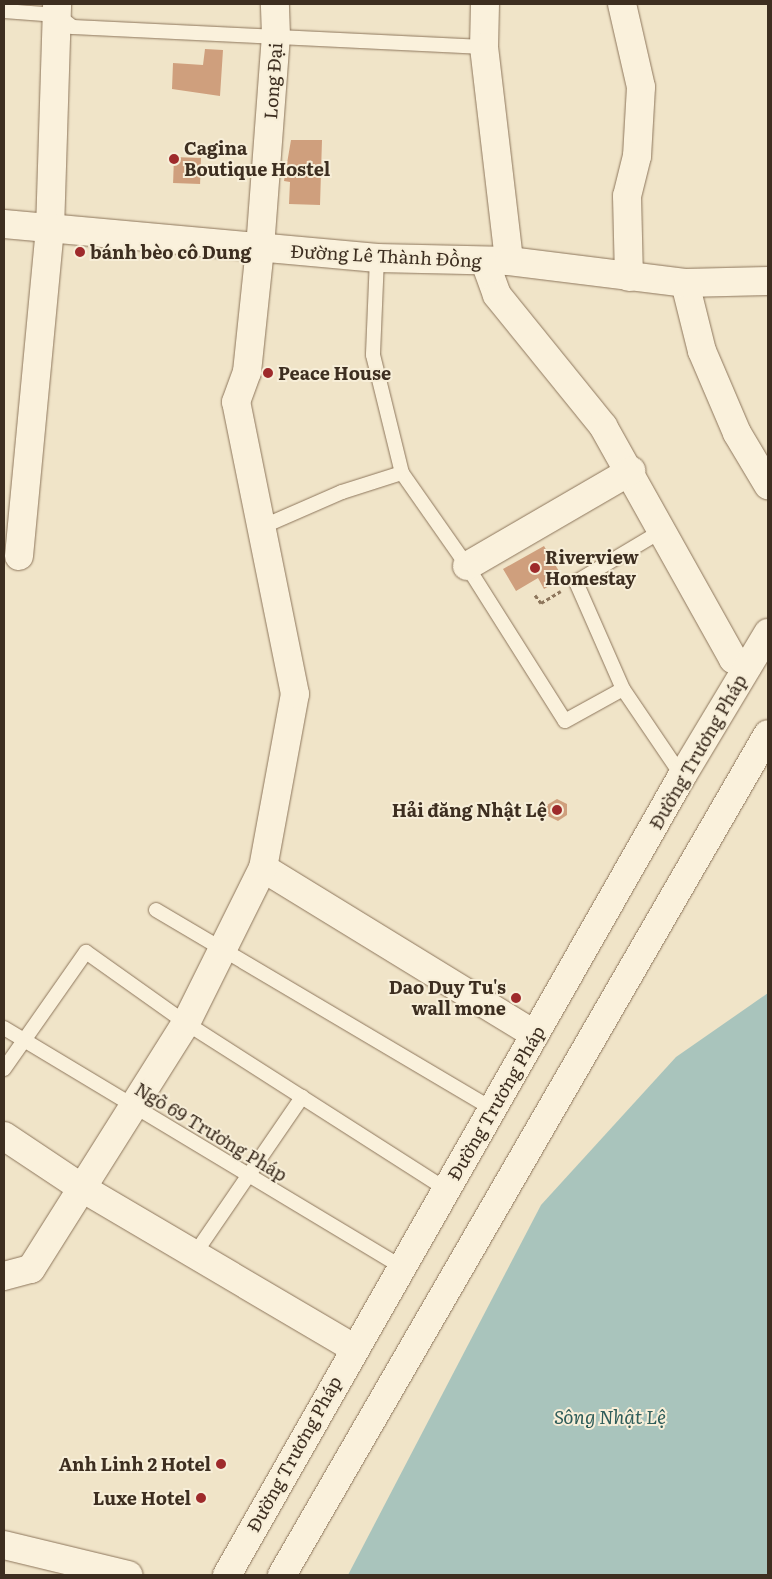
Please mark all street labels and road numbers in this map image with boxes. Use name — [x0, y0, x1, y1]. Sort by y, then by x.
street label: Long Đại — [260, 42, 286, 120]
street label: Đường Lê Thành Đồng — [290, 240, 482, 272]
street label: Đường Trương Pháp — [645, 671, 751, 833]
street label: Đường Trương Pháp — [443, 1022, 549, 1184]
street label: Ngõ 69 Trương Pháp — [131, 1078, 291, 1186]
street label: Đường Trương Pháp — [242, 1372, 346, 1536]

